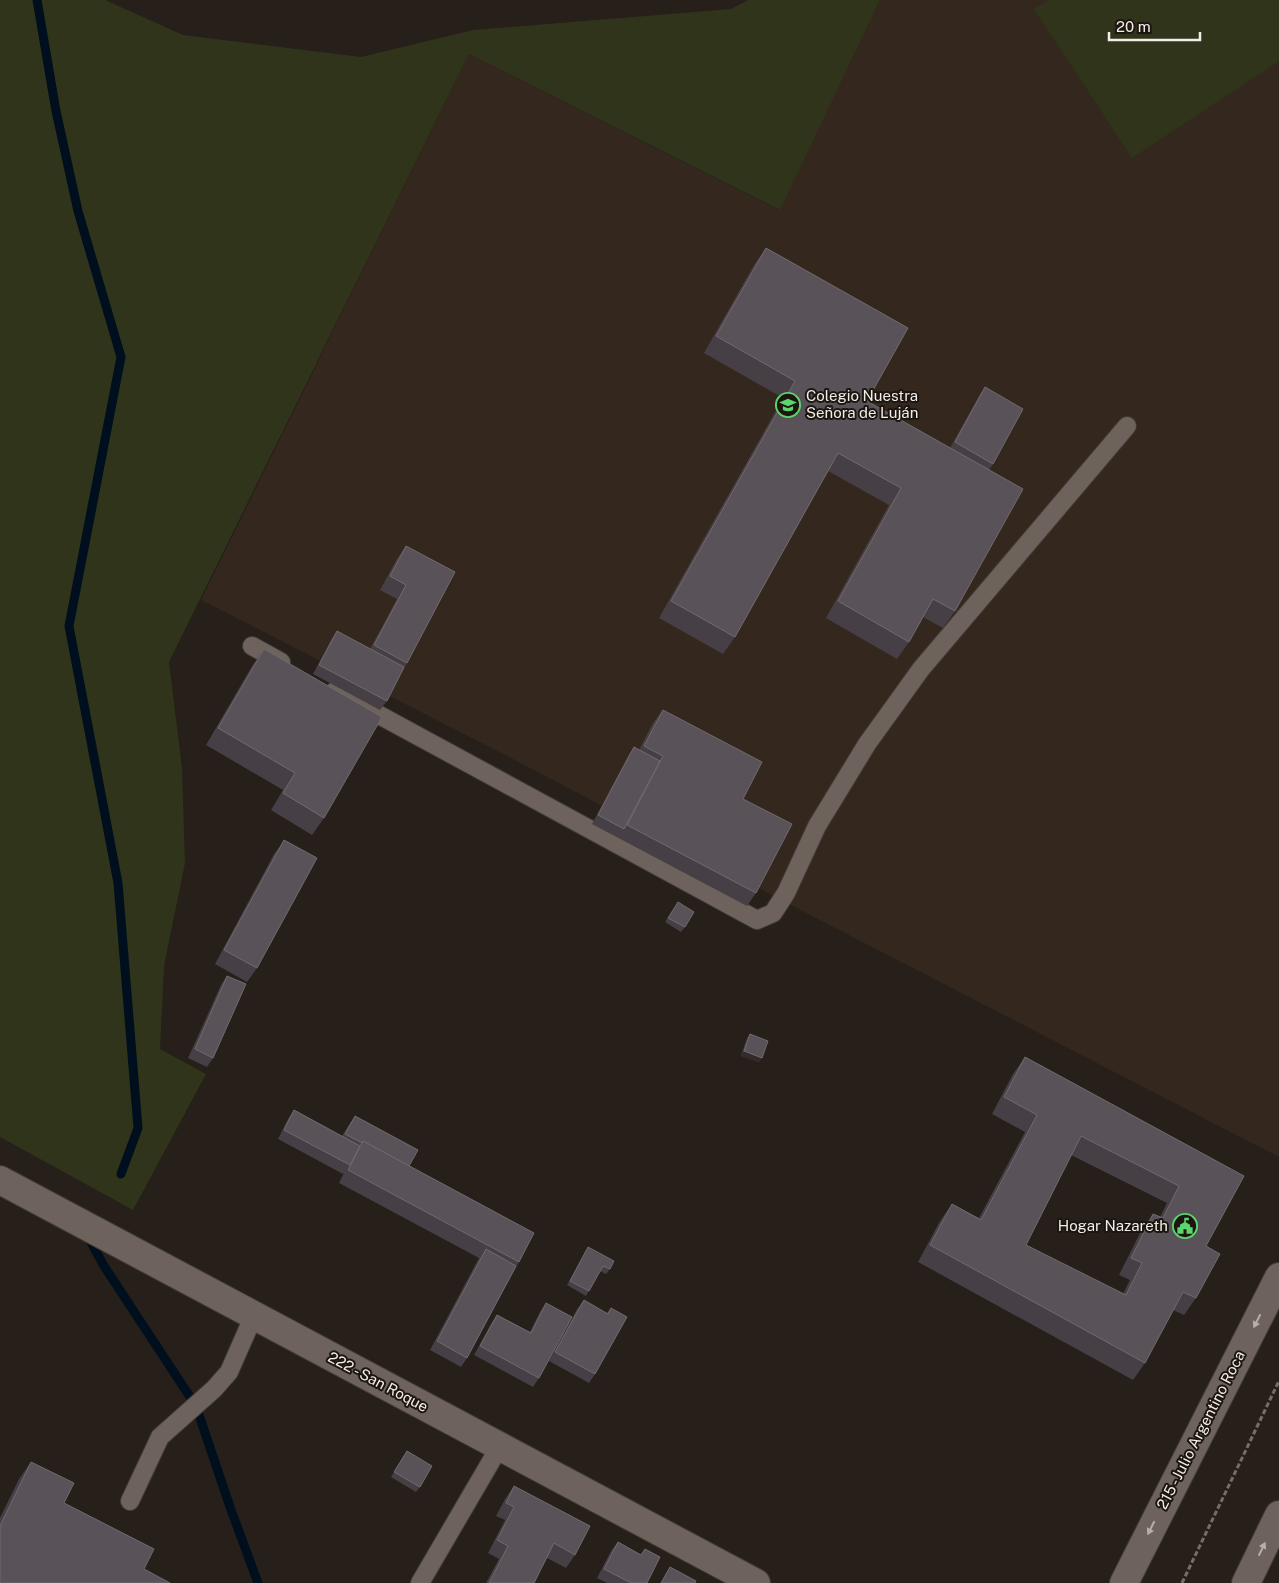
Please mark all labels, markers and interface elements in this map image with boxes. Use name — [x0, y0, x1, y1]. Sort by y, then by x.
scale bar — [1109, 10, 1200, 42]
text: 20 m — [1116, 18, 1151, 35]
place label: Colegio Nuestra Señora de Luján — [806, 387, 918, 421]
school or university icon: Colegio Nuestra Señora de Luján — [775, 392, 801, 418]
public building icon: Hogar Nazareth — [1172, 1213, 1198, 1239]
place label: Hogar Nazareth — [1058, 1217, 1168, 1234]
one-way arrow — [1253, 1313, 1261, 1328]
street label: 222 - San Roque — [325, 1348, 431, 1415]
street label: 215 - Julio Argentino Roca — [1153, 1348, 1248, 1512]
one-way arrow — [1147, 1521, 1155, 1535]
one-way arrow — [1259, 1542, 1267, 1556]

